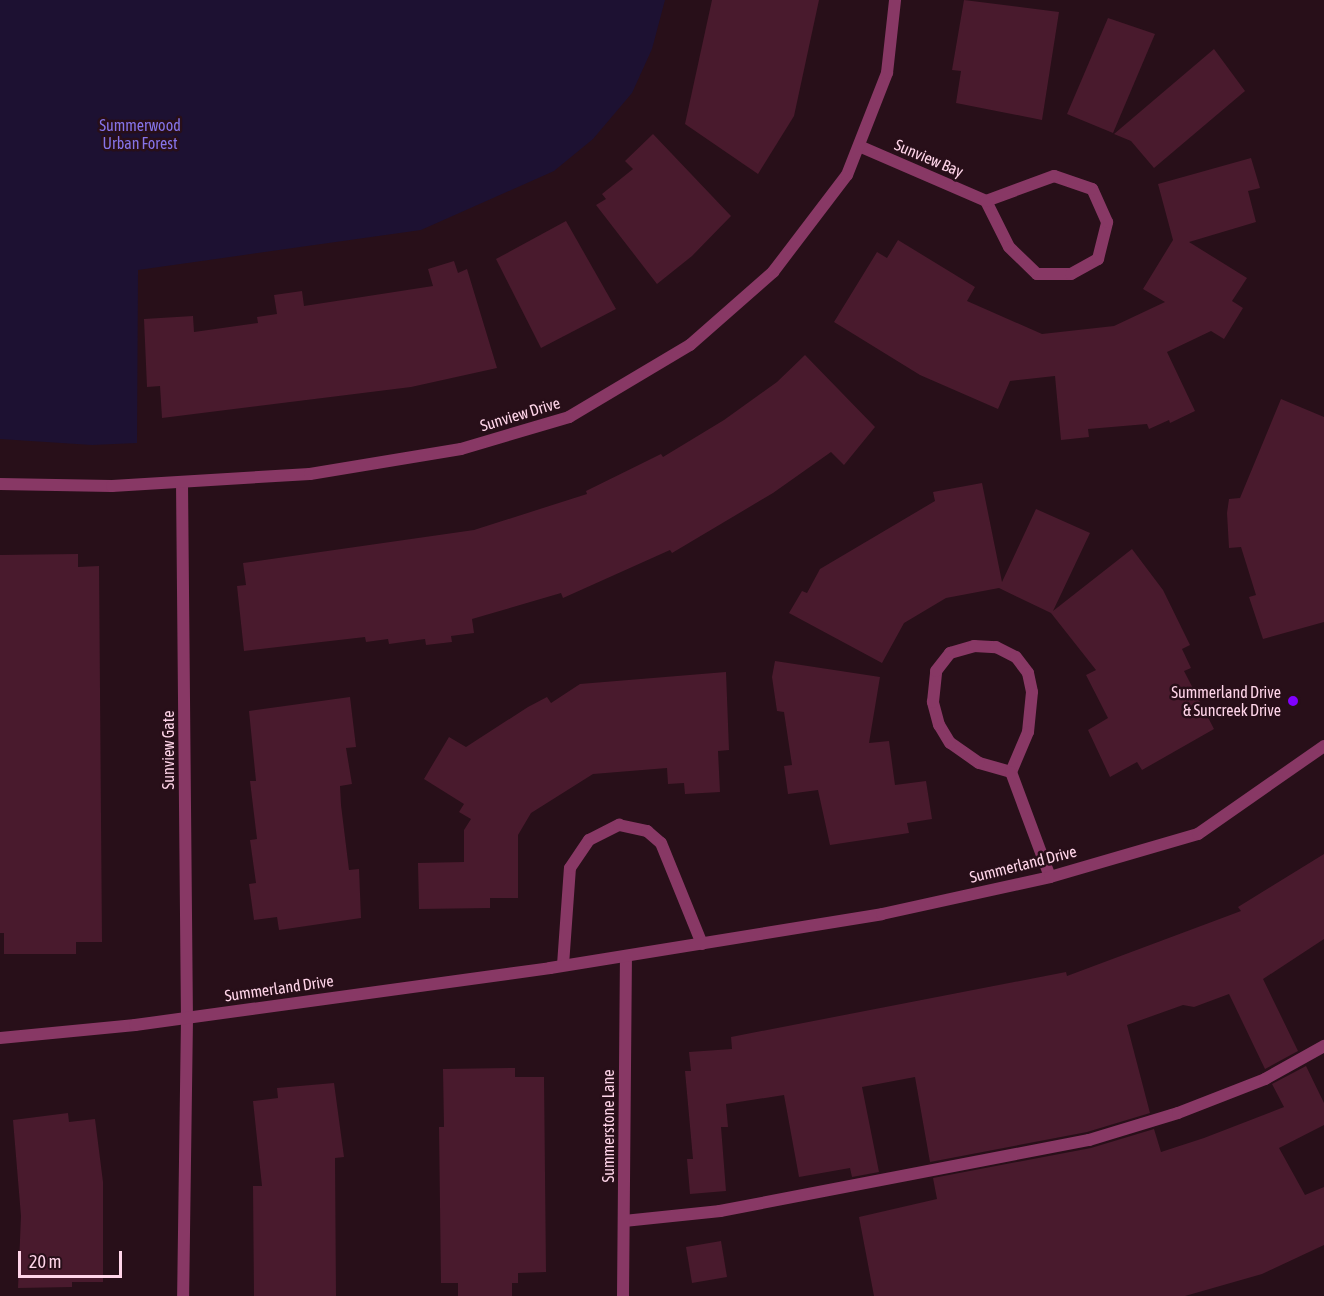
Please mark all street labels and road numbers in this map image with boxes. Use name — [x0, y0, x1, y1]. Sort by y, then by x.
street label: Sunview Bay — [892, 135, 966, 181]
street label: Sunview Drive — [478, 393, 562, 435]
street label: Sunview Gate — [158, 711, 178, 789]
street label: Summerland Drive — [967, 841, 1079, 887]
street label: Summerland Drive — [223, 971, 335, 1005]
street label: Summerstone Lane — [598, 1070, 618, 1182]

